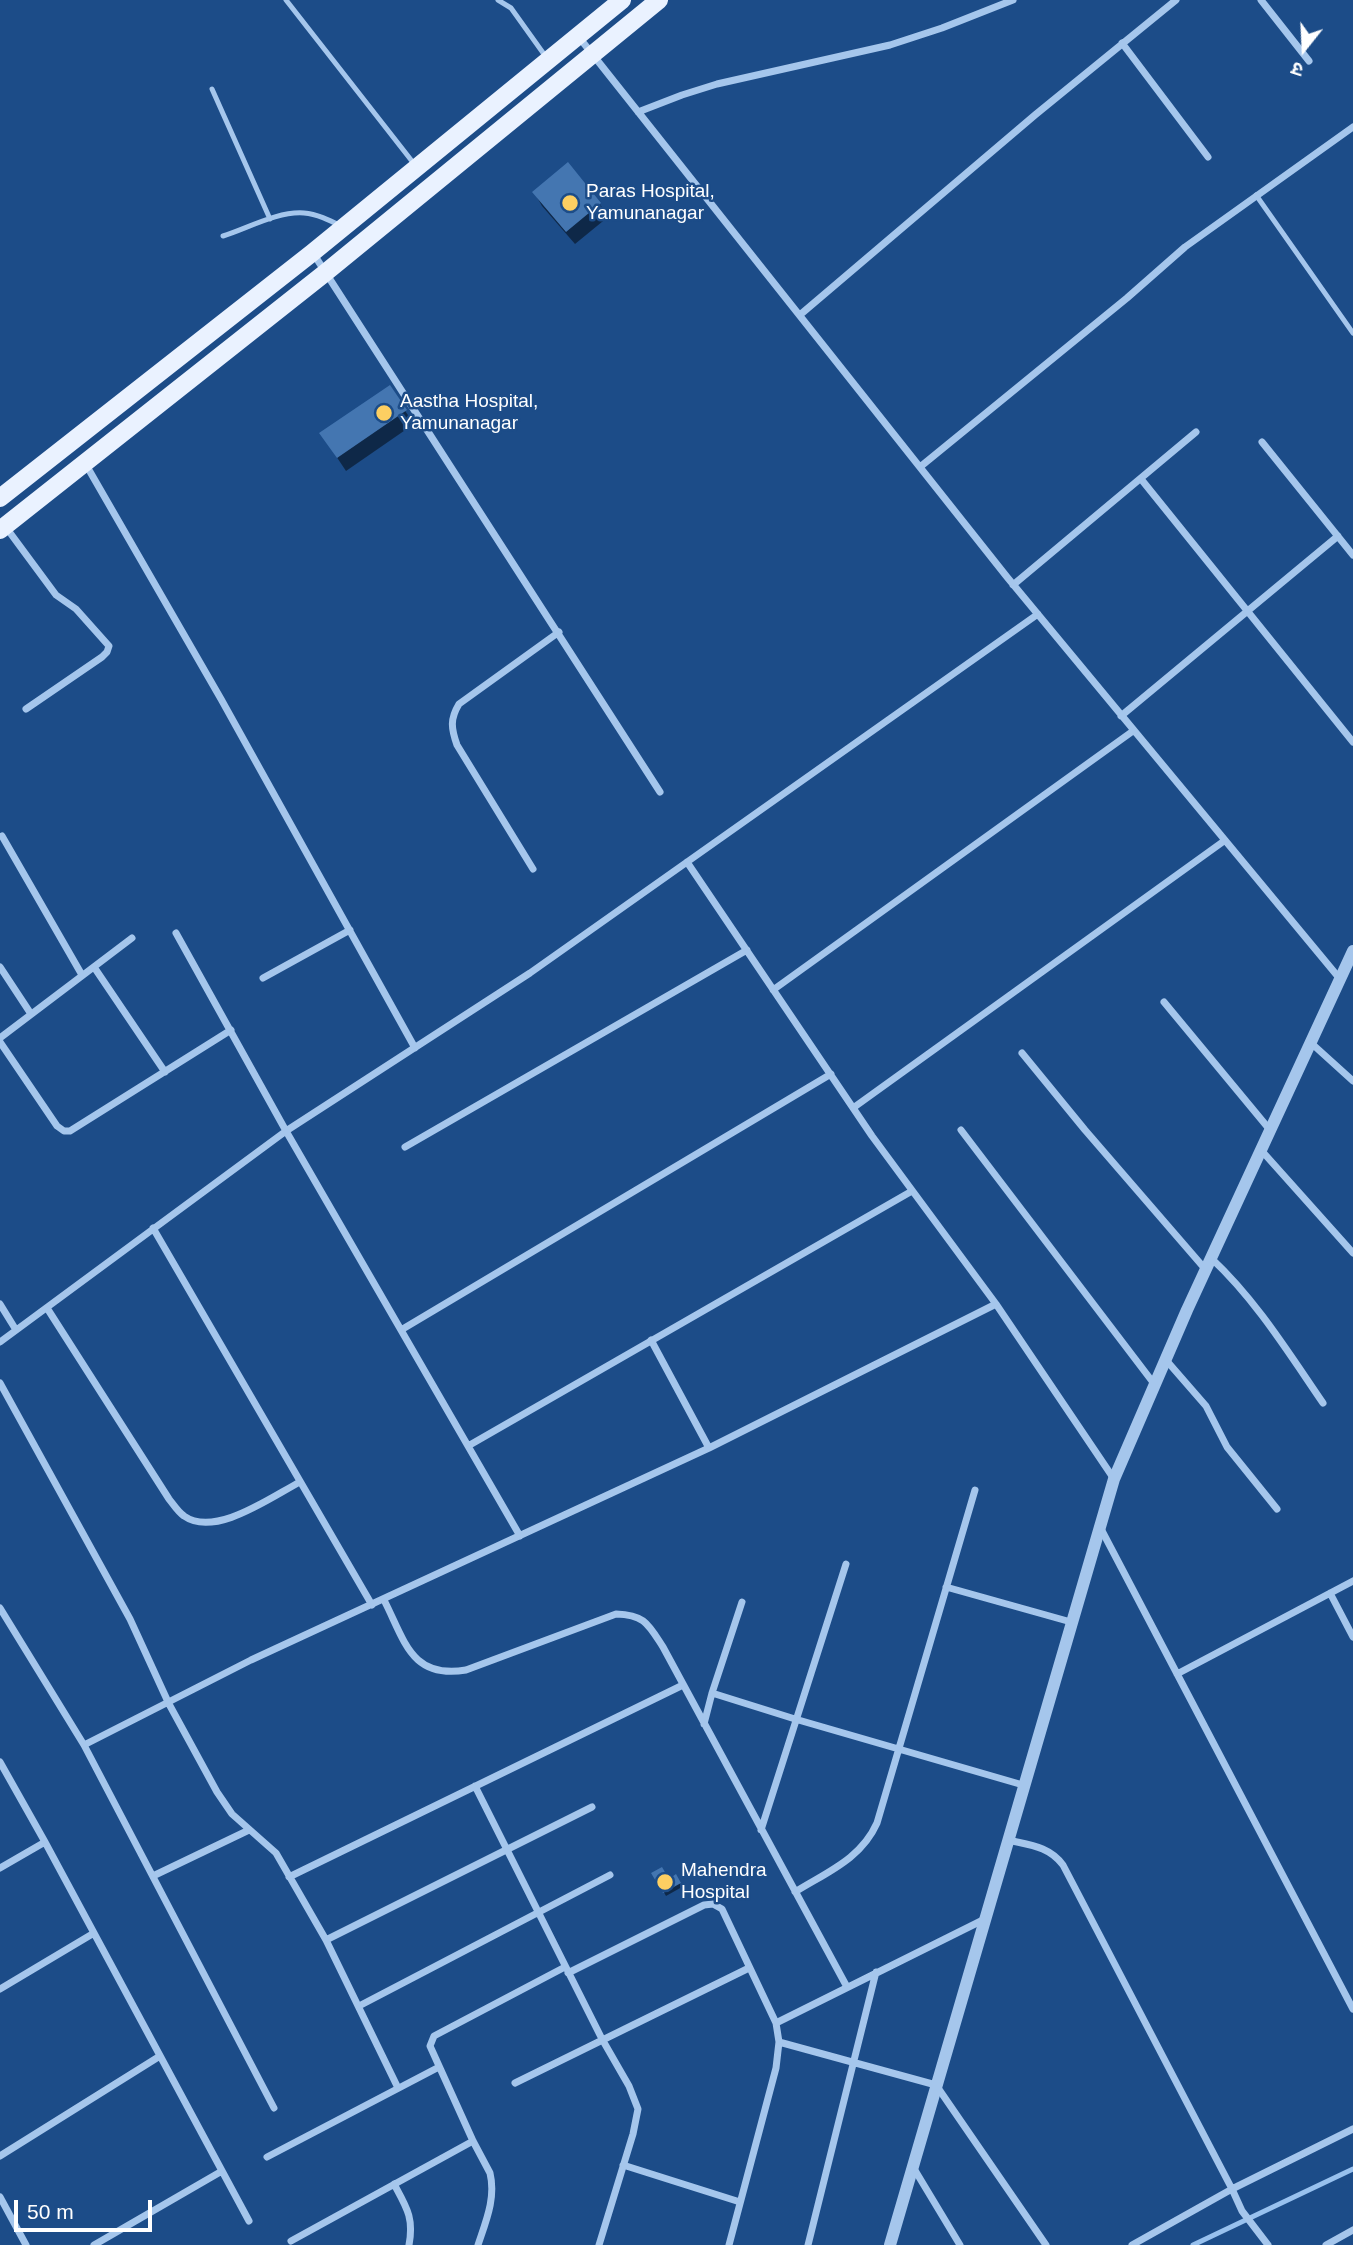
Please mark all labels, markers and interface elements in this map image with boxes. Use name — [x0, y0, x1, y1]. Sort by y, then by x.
north arrow — [1269, 14, 1339, 84]
text: उ — [1289, 58, 1306, 81]
place label: Paras Hospital, Yamunanagar — [586, 181, 715, 225]
marker: Paras Hospital, Yamunanagar — [560, 193, 580, 213]
place label: Aastha Hospital, Yamunanagar — [400, 391, 538, 435]
marker: Aastha Hospital, Yamunanagar — [374, 403, 394, 423]
place label: Mahendra Hospital — [681, 1860, 767, 1904]
marker: Mahendra Hospital — [655, 1872, 675, 1892]
scale bar — [18, 2186, 156, 2230]
text: 50 m — [27, 2200, 74, 2223]

